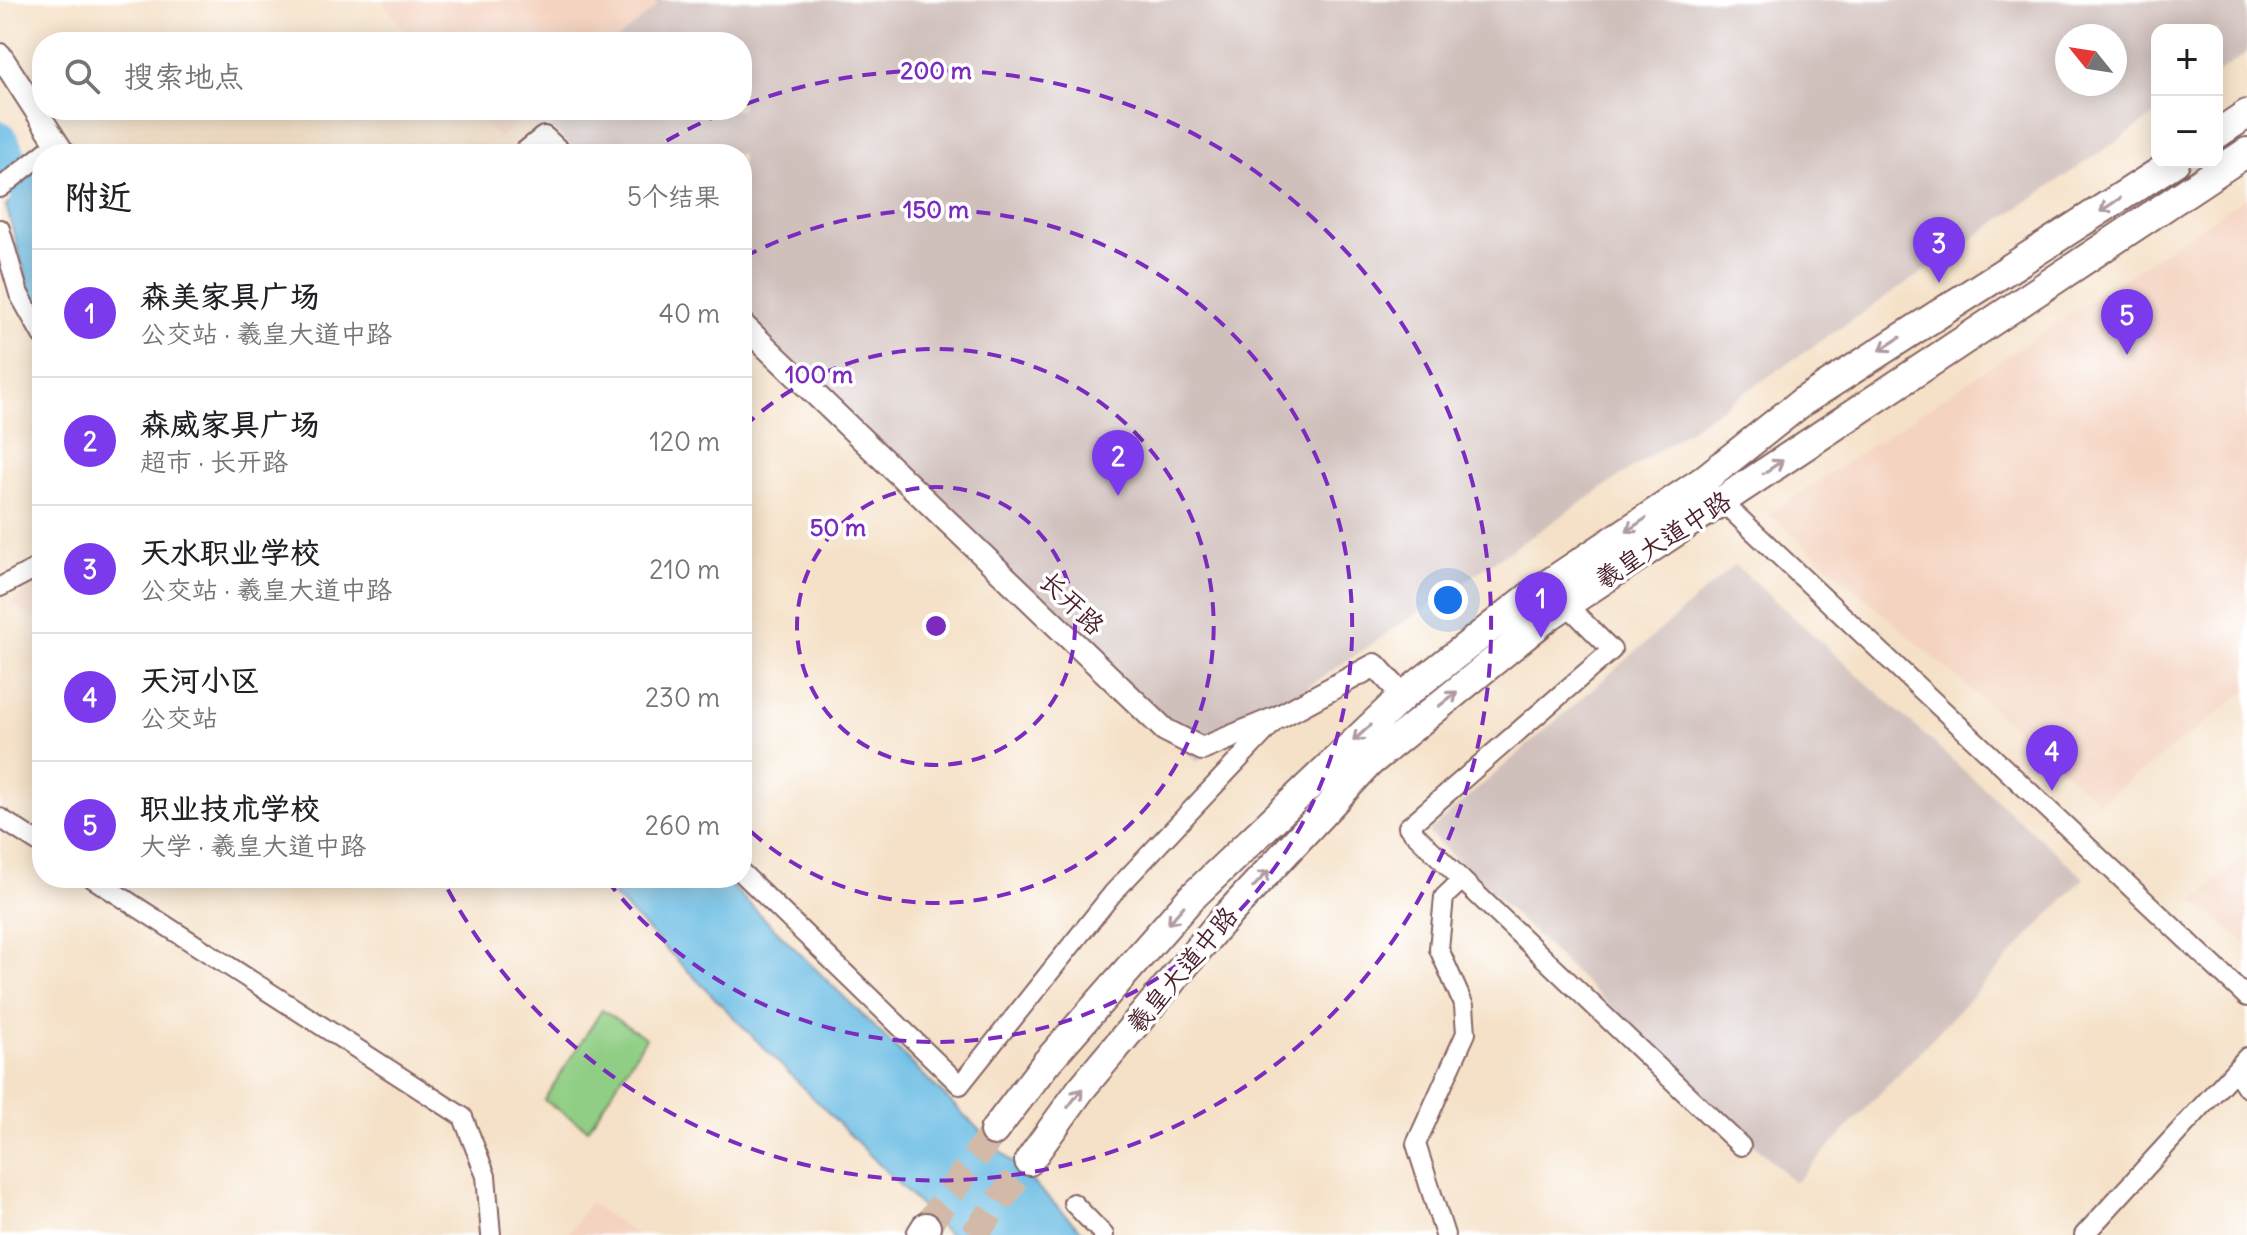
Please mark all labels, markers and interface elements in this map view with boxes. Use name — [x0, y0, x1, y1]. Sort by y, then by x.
north arrow — [2055, 24, 2127, 96]
map controls — [2151, 24, 2223, 168]
button: + — [2151, 24, 2223, 96]
search box — [32, 32, 752, 120]
icon: search — [60, 54, 104, 98]
text: 200 m — [900, 55, 972, 85]
text: 搜索地点 — [124, 57, 244, 95]
button: − — [2151, 96, 2223, 168]
text: 附近 — [64, 175, 132, 218]
text: 5个结果 — [627, 180, 720, 213]
text: 150 m — [903, 194, 969, 224]
one-way arrow — [2099, 198, 2122, 214]
pin: 3 — [1913, 217, 1965, 283]
text: 森美家具广场 — [140, 277, 320, 315]
pin: 5 — [2101, 289, 2153, 355]
text: 1 — [85, 297, 95, 330]
text: 40 m — [659, 297, 720, 330]
text: 公交站 · 羲皇大道中路 — [140, 317, 392, 350]
one-way arrow — [1880, 336, 1902, 353]
text: 100 m — [785, 359, 853, 389]
text: 森威家具广场 — [140, 405, 320, 443]
text: 2 — [83, 425, 97, 458]
text: 120 m — [649, 425, 720, 458]
pin: 2 — [1092, 430, 1144, 496]
text: 超市 · 长开路 — [140, 445, 288, 478]
one-way arrow — [1762, 459, 1784, 475]
street label: 羲皇大道中路 — [1588, 483, 1737, 596]
text: 50 m — [810, 512, 866, 542]
one-way arrow — [1625, 517, 1648, 533]
text: 天水职业学校 — [140, 533, 320, 571]
text: 3 — [83, 553, 97, 586]
text: 210 m — [649, 553, 720, 586]
street label: 长开路 — [1033, 564, 1112, 642]
pin: 1 — [1515, 572, 1567, 638]
text: 公交站 · 羲皇大道中路 — [140, 573, 392, 606]
your location — [1428, 580, 1468, 620]
centre of rings — [922, 612, 950, 640]
text: 天河小区 — [140, 661, 260, 699]
text: 4 — [82, 681, 98, 714]
text: 230 m — [645, 681, 720, 714]
one-way arrow — [1437, 690, 1458, 707]
text: 公交站 — [140, 701, 218, 734]
one-way arrow — [1353, 724, 1373, 742]
pin: 4 — [2026, 725, 2078, 791]
text: 职业技术学校 — [140, 789, 320, 827]
text: 5 — [83, 809, 97, 842]
text: 260 m — [645, 809, 720, 842]
text: 大学 · 羲皇大道中路 — [140, 829, 366, 862]
one-way arrow — [1252, 869, 1271, 889]
street label: 羲皇大道中路 — [1119, 899, 1244, 1040]
one-way arrow — [1168, 904, 1186, 924]
one-way arrow — [1067, 1088, 1083, 1110]

